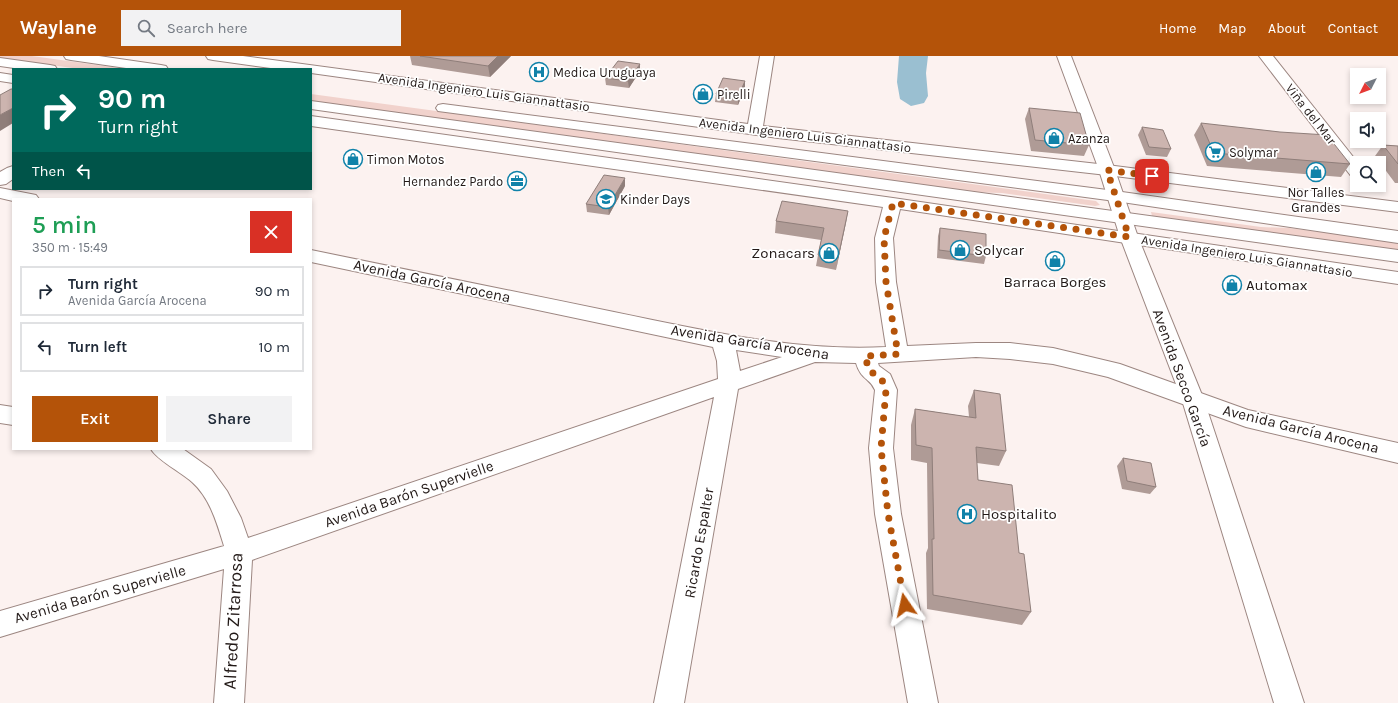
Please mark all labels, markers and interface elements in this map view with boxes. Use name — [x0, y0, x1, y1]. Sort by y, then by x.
search box — [121, 10, 401, 46]
text: Waylane — [20, 17, 97, 39]
icon: search — [135, 17, 157, 39]
text: Search here — [167, 19, 247, 37]
text: Home — [1159, 20, 1196, 37]
text: Map — [1218, 20, 1246, 37]
text: About — [1268, 20, 1306, 37]
text: Contact — [1328, 20, 1378, 37]
hospital icon: Medica Uruguaya — [528, 61, 550, 83]
place label: Medica Uruguaya — [553, 65, 656, 80]
north arrow — [1350, 68, 1386, 104]
map controls — [1350, 68, 1386, 192]
street label: Avenida Ingeniero Luis Giannattasio — [377, 70, 591, 114]
street label: Viña del Mar — [1283, 81, 1340, 148]
text: 90 m — [98, 82, 166, 115]
shop icon: Pirelli — [692, 83, 714, 105]
icon: right — [32, 84, 84, 136]
place label: Pirelli — [717, 87, 751, 102]
button: sound — [1350, 112, 1386, 148]
street label: Avenida Ingeniero Luis Giannattasio — [698, 115, 912, 155]
text: Turn right — [98, 116, 178, 138]
shop icon: Azanza — [1043, 127, 1065, 149]
place label: Azanza — [1068, 131, 1110, 146]
supermarket icon: Solymar — [1204, 141, 1226, 163]
place label: Solymar — [1229, 145, 1278, 160]
shop icon: Timon Motos — [342, 148, 364, 170]
place label: Timon Motos — [367, 152, 445, 167]
button: search — [1350, 156, 1386, 192]
pin — [1135, 159, 1169, 193]
icon: left — [73, 160, 95, 182]
shop icon: Nor Talles Grandes — [1305, 161, 1327, 183]
text: Then — [32, 162, 65, 180]
icon: arrive — [1141, 165, 1163, 187]
office icon: Hernandez Pardo — [506, 170, 528, 192]
place label: Hernandez Pardo — [403, 174, 503, 189]
place label: Nor Talles Grandes — [1287, 185, 1345, 215]
school or university icon: Kinder Days — [595, 188, 617, 210]
place label: Kinder Days — [620, 192, 691, 207]
text: 5 min — [32, 211, 97, 239]
button: close — [250, 211, 292, 253]
street label: Avenida Ingeniero Luis Giannattasio — [1140, 232, 1354, 280]
shop icon: Solycar — [949, 239, 971, 261]
text: 350 m · 15:49 — [32, 240, 108, 255]
place label: Solycar — [974, 241, 1024, 259]
shop icon: Zonacars — [818, 242, 840, 264]
place label: Zonacars — [751, 244, 815, 262]
shop icon: Barraca Borges — [1044, 250, 1066, 272]
street label: Avenida García Arocena — [352, 256, 512, 306]
place label: Barraca Borges — [1004, 273, 1107, 291]
shop icon: Automax — [1221, 274, 1243, 296]
text: Turn right — [68, 275, 138, 293]
place label: Automax — [1246, 276, 1308, 294]
icon: right — [34, 280, 56, 302]
text: 90 m — [255, 282, 290, 300]
text: Avenida García Arocena — [68, 293, 207, 308]
street label: Avenida Secco García — [1149, 307, 1215, 449]
street label: Avenida García Arocena — [670, 321, 830, 363]
icon: left — [34, 336, 56, 358]
text: Turn left — [68, 338, 127, 356]
text: 10 m — [259, 338, 290, 356]
button: Exit — [32, 396, 158, 442]
button: Share — [166, 396, 292, 442]
street label: Avenida García Arocena — [1221, 401, 1381, 457]
street label: Avenida Barón Supervielle — [322, 457, 496, 531]
street label: Ricardo Espalter — [680, 486, 718, 600]
hospital icon: Hospitalito — [956, 503, 978, 525]
place label: Hospitalito — [981, 505, 1057, 523]
street label: Alfredo Zitarrosa — [218, 552, 248, 690]
street label: Avenida Barón Supervielle — [12, 561, 188, 627]
position arrow — [884, 584, 926, 626]

